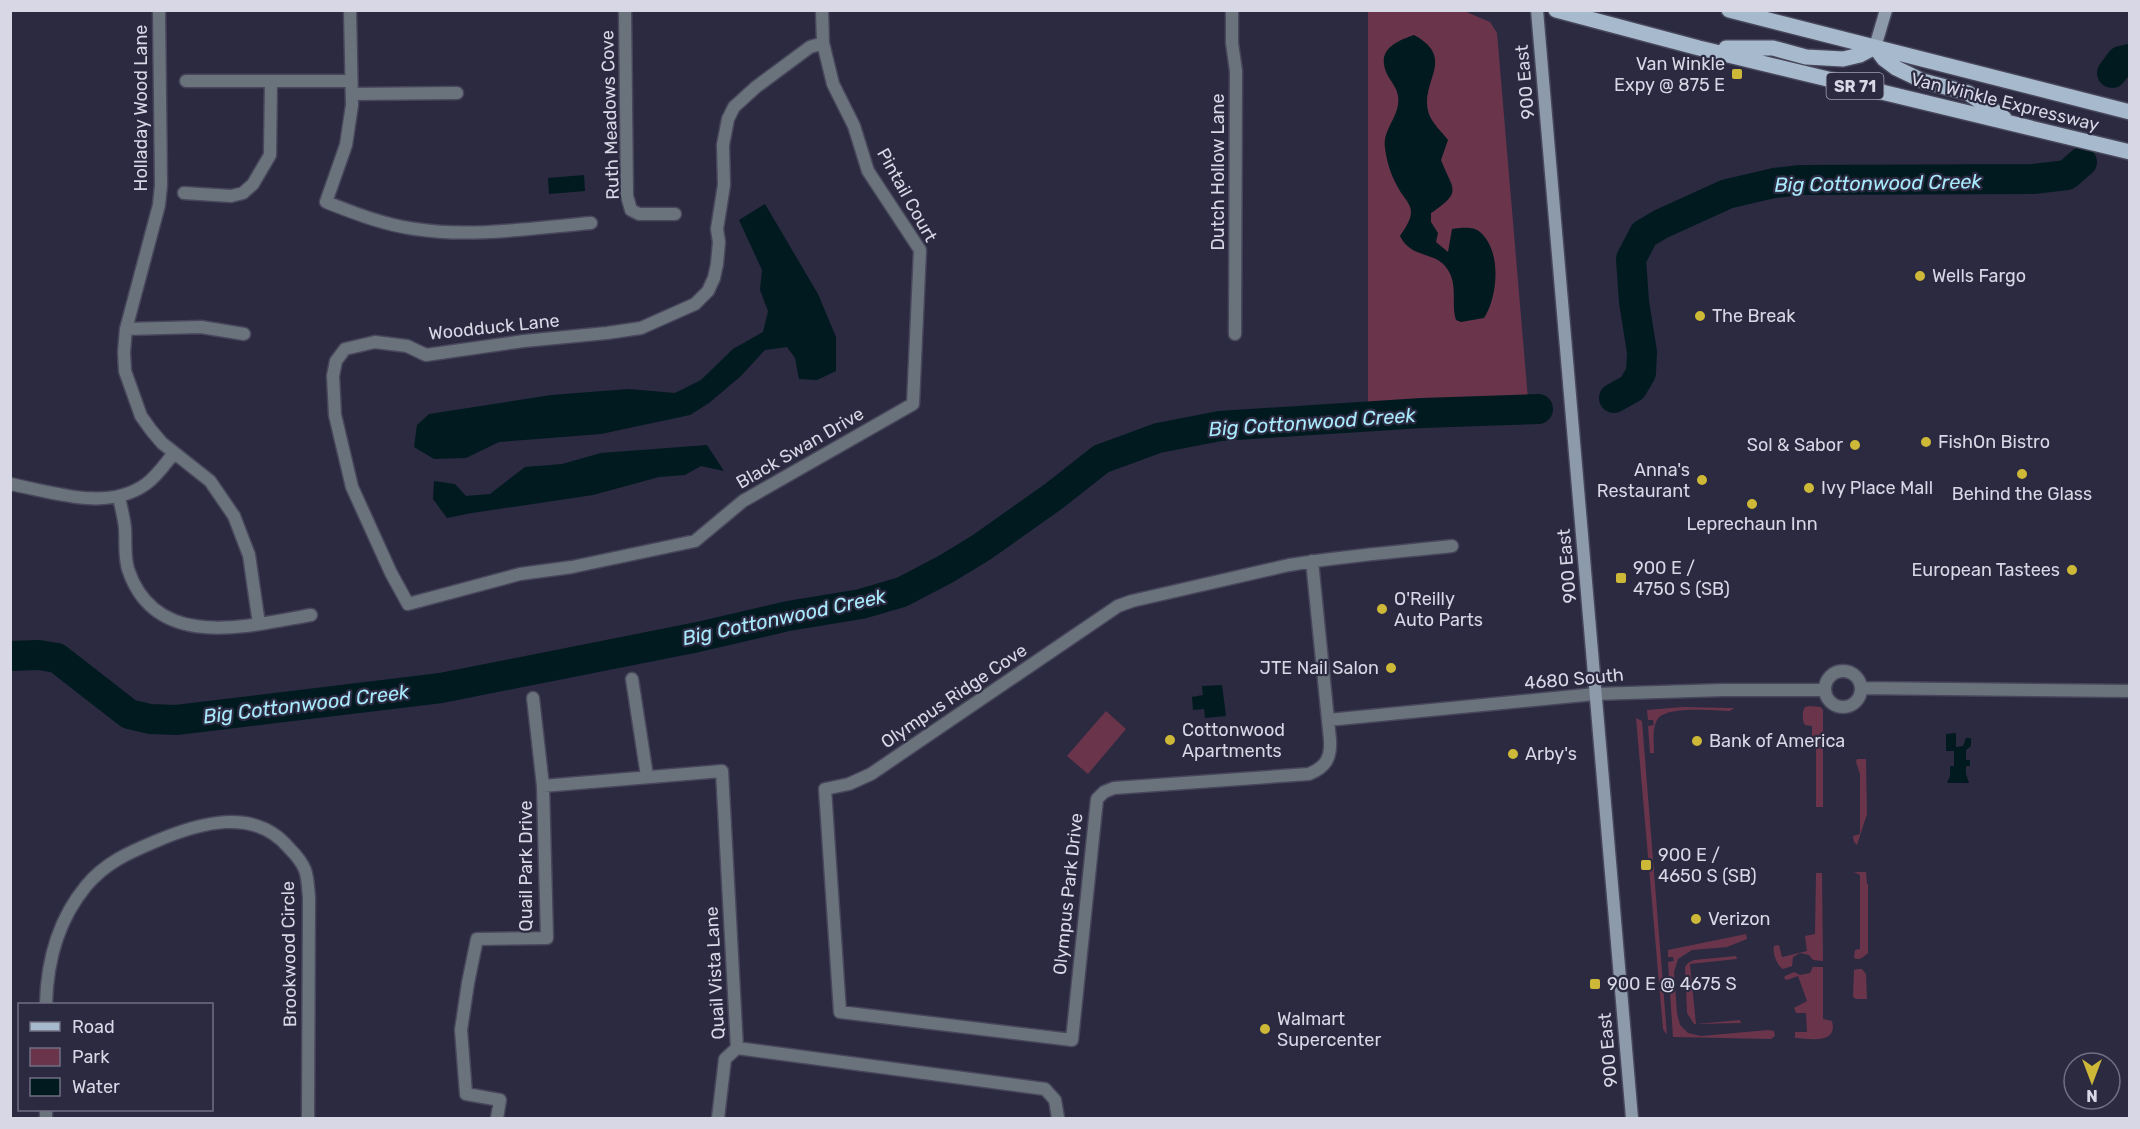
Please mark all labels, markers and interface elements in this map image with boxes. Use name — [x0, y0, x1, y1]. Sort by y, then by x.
street label: Holladay Wood Lane — [130, 25, 152, 191]
street label: Ruth Meadows Cove — [596, 30, 624, 200]
street label: 900 East — [1511, 44, 1539, 120]
place label: Van Winkle Expy @ 875 E — [1614, 53, 1725, 96]
marker: Van Winkle Expy @ 875 E — [1730, 67, 1744, 81]
street label: Van Winkle Expressway — [1908, 68, 2102, 136]
road number: SR 71 — [1826, 73, 1884, 99]
street label: Dutch Hollow Lane — [1207, 93, 1229, 251]
street label: Pintail Court — [872, 144, 942, 246]
water label: Big Cottonwood Creek — [1774, 169, 1983, 197]
place label: Wells Fargo — [1932, 265, 2026, 287]
marker: Wells Fargo — [1913, 269, 1927, 283]
place label: The Break — [1712, 305, 1796, 327]
street label: Woodduck Lane — [427, 309, 561, 345]
marker: The Break — [1693, 309, 1707, 323]
street label: Black Swan Drive — [732, 403, 868, 493]
water label: Big Cottonwood Creek — [1208, 403, 1417, 441]
place label: FishOn Bistro — [1938, 431, 2050, 453]
place label: Sol & Sabor — [1747, 434, 1843, 456]
marker: FishOn Bistro — [1919, 435, 1933, 449]
marker: Sol & Sabor — [1848, 438, 1862, 452]
place label: Anna's Restaurant — [1597, 459, 1690, 502]
marker: Behind the Glass — [2015, 467, 2029, 481]
marker: Anna's Restaurant — [1695, 473, 1709, 487]
place label: Ivy Place Mall — [1821, 477, 1933, 499]
marker: Ivy Place Mall — [1802, 481, 1816, 495]
place label: Behind the Glass — [1952, 483, 2092, 505]
marker: Leprechaun Inn — [1745, 497, 1759, 511]
place label: Leprechaun Inn — [1686, 513, 1818, 535]
street label: 900 East — [1553, 528, 1581, 604]
place label: 900 E / 4750 S (SB) — [1633, 557, 1730, 600]
place label: European Tastees — [1912, 559, 2060, 581]
marker: European Tastees — [2065, 563, 2079, 577]
marker: 900 E / 4750 S (SB) — [1614, 571, 1628, 585]
water label: Big Cottonwood Creek — [680, 584, 889, 650]
place label: O'Reilly Auto Parts — [1394, 588, 1483, 631]
marker: O'Reilly Auto Parts — [1375, 602, 1389, 616]
street label: Olympus Ridge Cove — [877, 639, 1031, 753]
place label: JTE Nail Salon — [1260, 657, 1379, 679]
marker: JTE Nail Salon — [1384, 661, 1398, 675]
street label: 4680 South — [1523, 664, 1625, 694]
water label: Big Cottonwood Creek — [202, 679, 411, 729]
place label: Cottonwood Apartments — [1182, 719, 1285, 762]
place label: Bank of America — [1709, 730, 1845, 752]
marker: Cottonwood Apartments — [1163, 733, 1177, 747]
marker: Bank of America — [1690, 734, 1704, 748]
place label: Arby's — [1525, 743, 1577, 765]
marker: Arby's — [1506, 747, 1520, 761]
street label: Quail Park Drive — [515, 800, 537, 932]
street label: Olympus Park Drive — [1049, 812, 1087, 976]
place label: 900 E / 4650 S (SB) — [1658, 844, 1757, 887]
marker: 900 E / 4650 S (SB) — [1639, 858, 1653, 872]
street label: Brookwood Circle — [277, 881, 301, 1027]
street label: Quail Vista Lane — [701, 906, 729, 1040]
place label: Verizon — [1708, 908, 1770, 930]
marker: Verizon — [1689, 912, 1703, 926]
place label: 900 E @ 4675 S — [1607, 973, 1737, 995]
marker: 900 E @ 4675 S — [1588, 977, 1602, 991]
legend — [18, 1003, 213, 1111]
place label: Walmart Supercenter — [1277, 1008, 1381, 1051]
street label: 900 East — [1594, 1012, 1622, 1088]
text: Road — [72, 1016, 115, 1038]
marker: Walmart Supercenter — [1258, 1022, 1272, 1036]
text: Park — [72, 1046, 110, 1068]
north arrow — [2062, 1051, 2122, 1111]
text: Water — [72, 1076, 120, 1098]
text: N — [2086, 1086, 2098, 1105]

